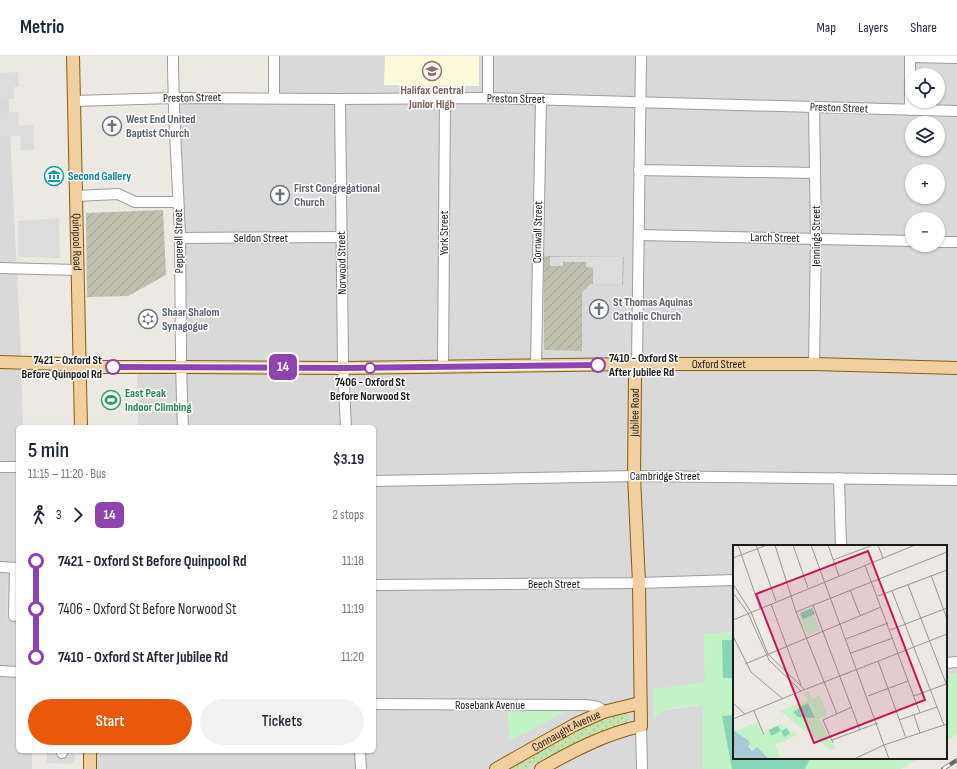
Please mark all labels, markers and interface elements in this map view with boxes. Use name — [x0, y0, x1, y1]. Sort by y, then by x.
text: Metrio — [20, 16, 64, 39]
text: Map — [816, 19, 836, 36]
text: Layers — [858, 19, 888, 36]
text: Share — [910, 19, 937, 36]
school or university icon: Halifax Central Junior High — [421, 60, 443, 82]
map controls — [905, 68, 945, 252]
button: locate — [905, 68, 945, 108]
place label: Halifax Central Junior High — [400, 83, 464, 112]
street label: Preston Street — [163, 90, 222, 106]
street label: Preston Street — [487, 91, 546, 107]
street label: Preston Street — [810, 99, 869, 117]
place label: West End United Baptist Church — [126, 112, 196, 141]
church icon: West End United Baptist Church — [101, 115, 123, 137]
button: layers — [905, 116, 945, 156]
button: + — [905, 164, 945, 204]
museum icon: Second Gallery — [43, 165, 65, 187]
place label: Second Gallery — [68, 169, 131, 184]
place label: First Congregational Church — [294, 181, 380, 210]
church icon: First Congregational Church — [269, 184, 291, 206]
street label: Cornwall Street — [530, 200, 546, 263]
street label: Jennings Street — [809, 205, 824, 268]
street label: Pepperell Street — [171, 208, 187, 273]
street label: York Street — [437, 210, 452, 255]
button: − — [905, 212, 945, 252]
street label: Quinpool Road — [69, 213, 85, 271]
street label: Larch Street — [750, 230, 800, 246]
street label: Seldon Street — [234, 231, 289, 246]
street label: Norwood Street — [334, 231, 350, 295]
place label: St Thomas Aquinas Catholic Church — [613, 295, 693, 324]
church icon: St Thomas Aquinas Catholic Church — [588, 298, 610, 320]
place label: Shaar Shalom Synagogue — [162, 305, 219, 334]
synagogue icon: Shaar Shalom Synagogue — [137, 308, 159, 330]
place label: 7410 - Oxford St After Jubilee Rd — [608, 351, 678, 380]
place label: 7421 - Oxford St Before Quinpool Rd — [22, 353, 102, 382]
line badge: 14 — [265, 354, 301, 380]
marker: 7410 - Oxford St After Jubilee Rd — [590, 357, 606, 373]
street label: Oxford Street — [692, 357, 746, 372]
text: 14 — [277, 358, 289, 375]
marker: 7421 - Oxford St Before Quinpool Rd — [105, 359, 121, 375]
marker: 7406 - Oxford St Before Norwood St — [364, 362, 376, 374]
place label: 7406 - Oxford St Before Norwood St — [330, 375, 410, 404]
place label: East Peak Indoor Climbing — [125, 386, 191, 415]
street label: Jubilee Road — [627, 388, 642, 438]
sports icon: East Peak Indoor Climbing — [100, 389, 122, 411]
text: 5 min — [28, 437, 69, 464]
text: $3.19 — [333, 450, 364, 469]
text: 11:15 – 11:20 · Bus — [28, 466, 106, 482]
street label: Cambridge Street — [630, 469, 701, 484]
icon: walk — [28, 504, 50, 526]
icon: forward — [67, 504, 89, 526]
text: 14 — [103, 506, 116, 523]
text: 3 — [56, 507, 61, 523]
text: 2 stops — [333, 507, 364, 523]
inset map — [733, 545, 947, 759]
text: 7421 - Oxford St Before Quinpool Rd — [58, 552, 247, 571]
text: 11:18 — [342, 553, 364, 569]
street label: Beech Street — [528, 577, 580, 592]
text: 7406 - Oxford St Before Norwood St — [58, 600, 237, 619]
text: 11:19 — [342, 601, 364, 617]
text: 7410 - Oxford St After Jubilee Rd — [58, 648, 228, 667]
text: 11:20 — [341, 649, 364, 665]
street label: Rosebank Avenue — [455, 698, 525, 713]
button: Start — [28, 699, 192, 745]
button: Tickets — [200, 699, 364, 745]
street label: Connaught Avenue — [529, 707, 603, 755]

